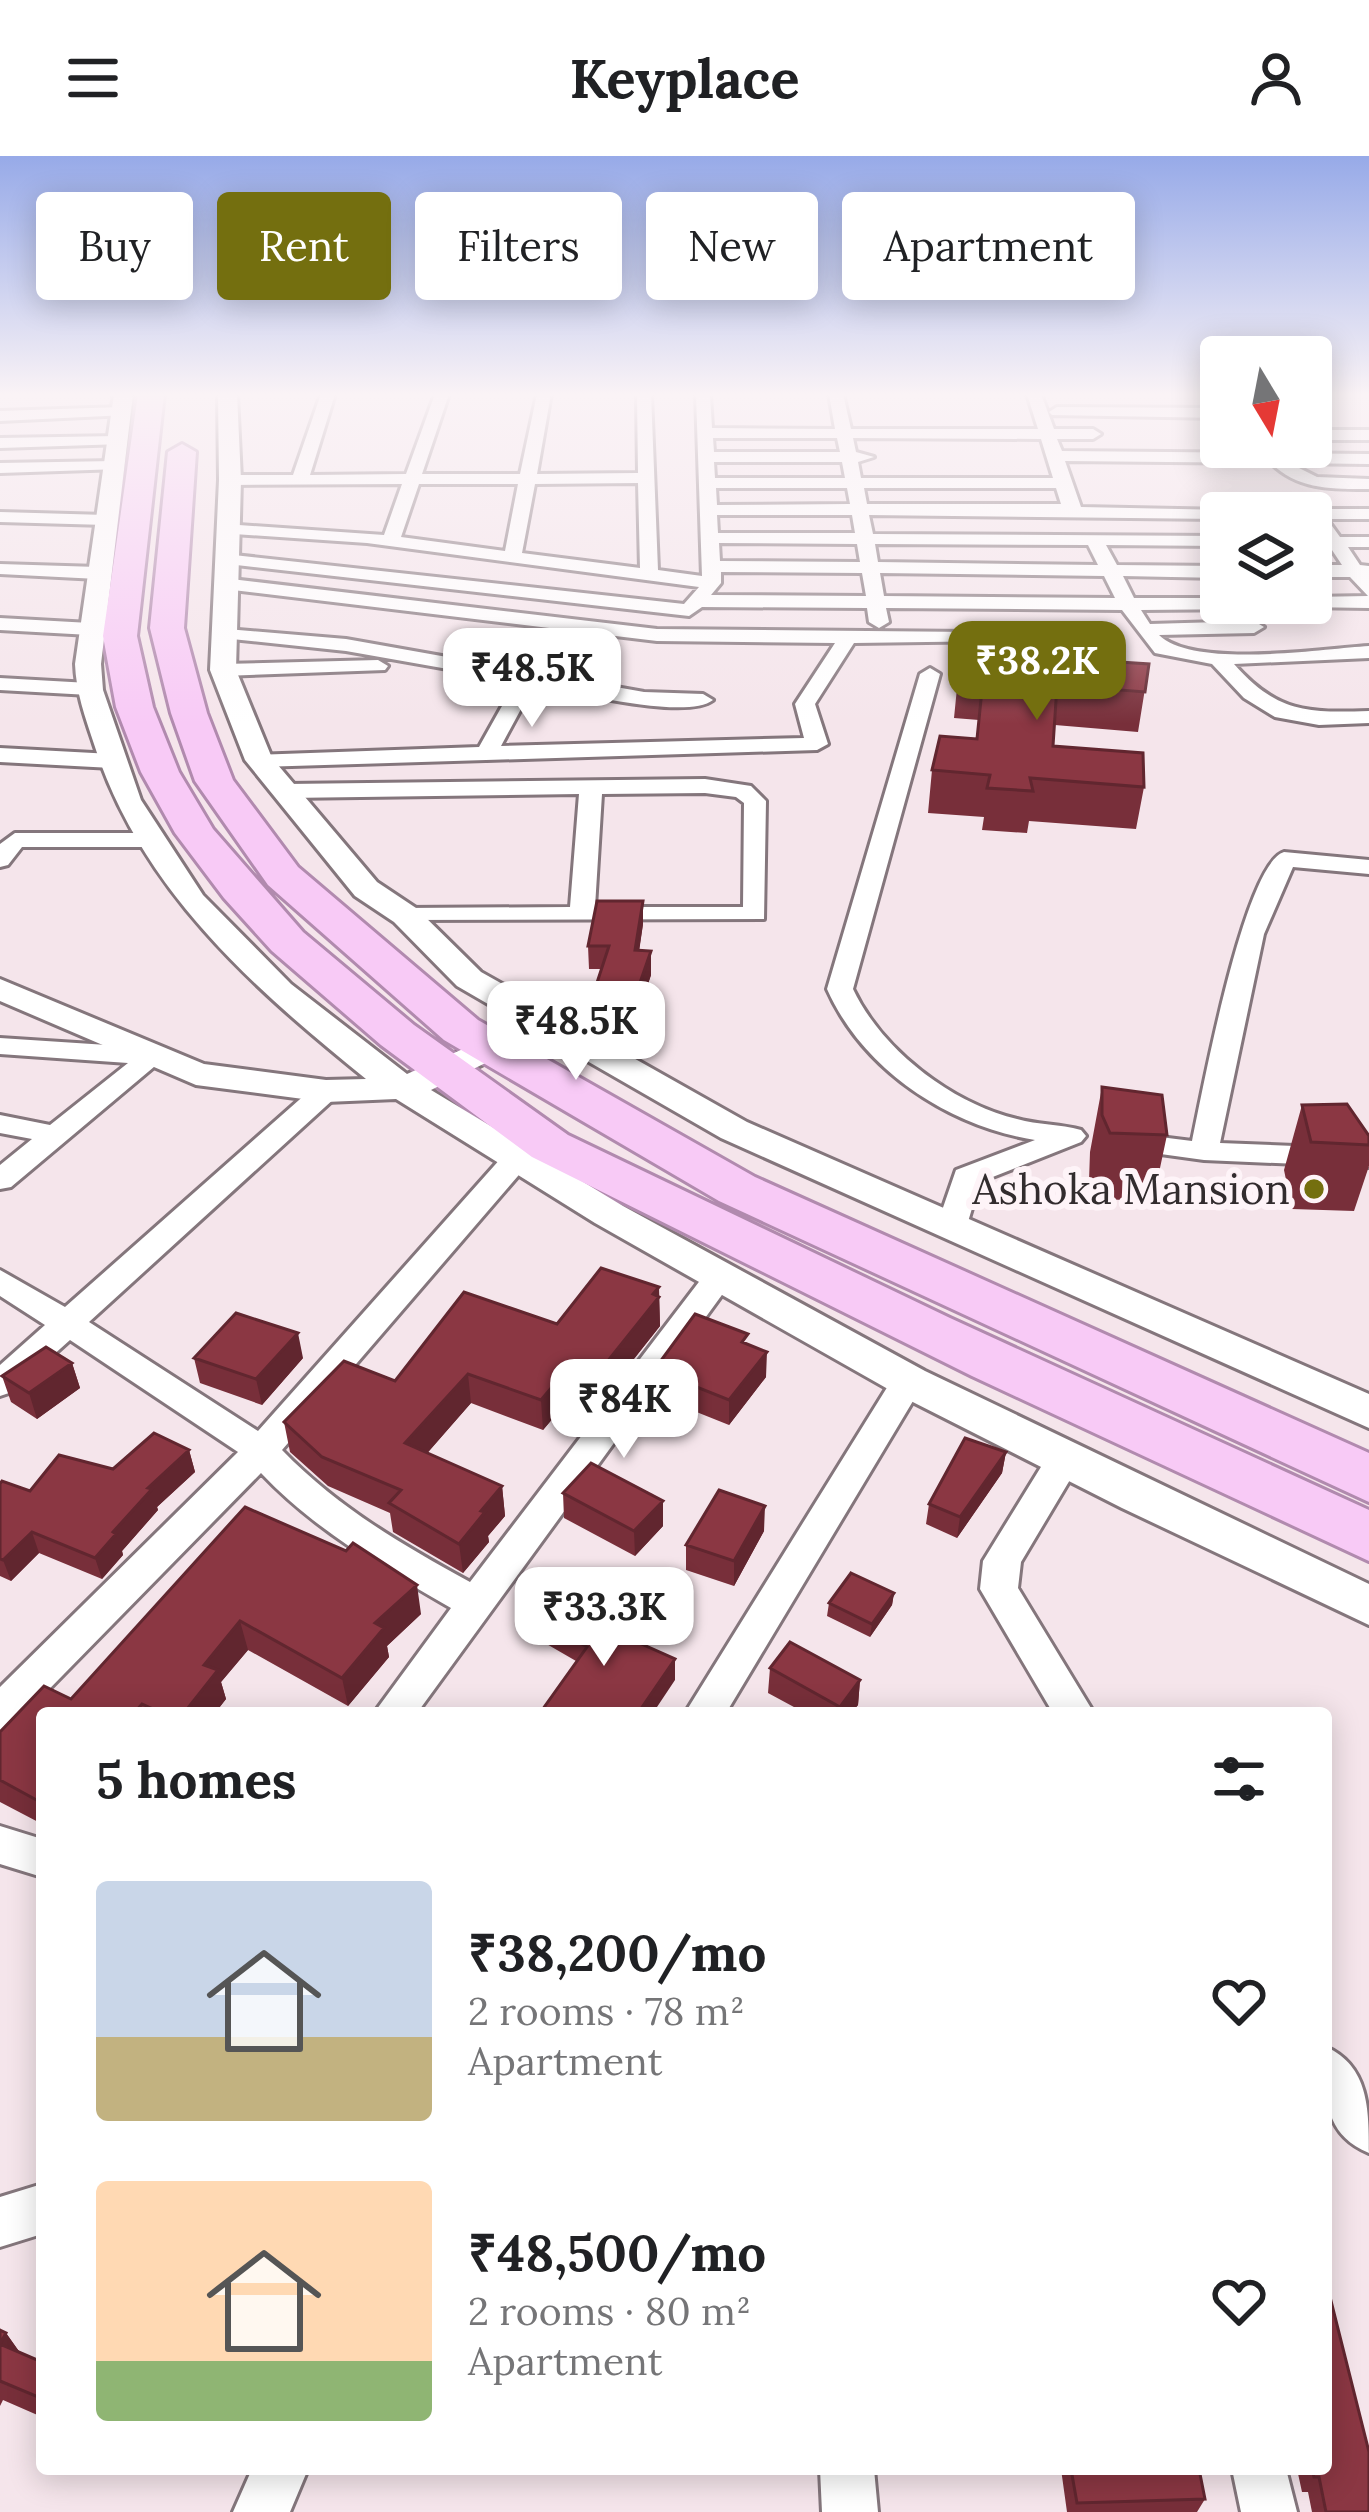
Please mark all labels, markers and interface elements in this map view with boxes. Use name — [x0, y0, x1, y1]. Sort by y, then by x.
text: Keyplace — [570, 44, 800, 113]
icon: menu — [60, 45, 126, 111]
icon: person — [1243, 45, 1309, 111]
chip: Buy — [36, 192, 193, 300]
chip: Rent — [217, 192, 391, 300]
chip: Filters — [415, 192, 622, 300]
chip: New — [646, 192, 818, 300]
chip: Apartment — [842, 192, 1135, 300]
north arrow — [1200, 336, 1332, 468]
map controls — [1200, 336, 1332, 624]
button: layers — [1200, 492, 1332, 624]
pin: ₹38.2K — [939, 621, 1135, 723]
pin: ₹48.5K — [434, 628, 630, 730]
text: ₹38.2K — [975, 635, 1099, 685]
text: ₹48.5K — [470, 642, 594, 692]
pin: ₹48.5K — [478, 981, 674, 1083]
text: ₹48.5K — [514, 995, 638, 1045]
place label: Ashoka Mansion — [971, 1162, 1290, 1216]
marker: Ashoka Mansion — [1301, 1176, 1327, 1202]
pin: ₹84K — [553, 1359, 695, 1461]
text: ₹84K — [577, 1373, 671, 1423]
pin: ₹33.3K — [506, 1567, 702, 1669]
text: ₹33.3K — [542, 1581, 666, 1631]
icon: filters — [1206, 1746, 1272, 1812]
text: 5 homes — [96, 1747, 297, 1812]
text: ₹38,200/mo — [468, 1920, 766, 1985]
icon: home — [192, 1929, 336, 2073]
icon: heart — [1206, 1968, 1272, 2034]
text: 2 rooms · 78 m² — [468, 1986, 745, 2036]
text: Apartment — [468, 2036, 663, 2086]
text: ₹48,500/mo — [468, 2220, 766, 2285]
icon: home — [192, 2229, 336, 2373]
icon: heart — [1206, 2268, 1272, 2334]
text: 2 rooms · 80 m² — [468, 2286, 751, 2336]
text: Apartment — [468, 2336, 663, 2386]

